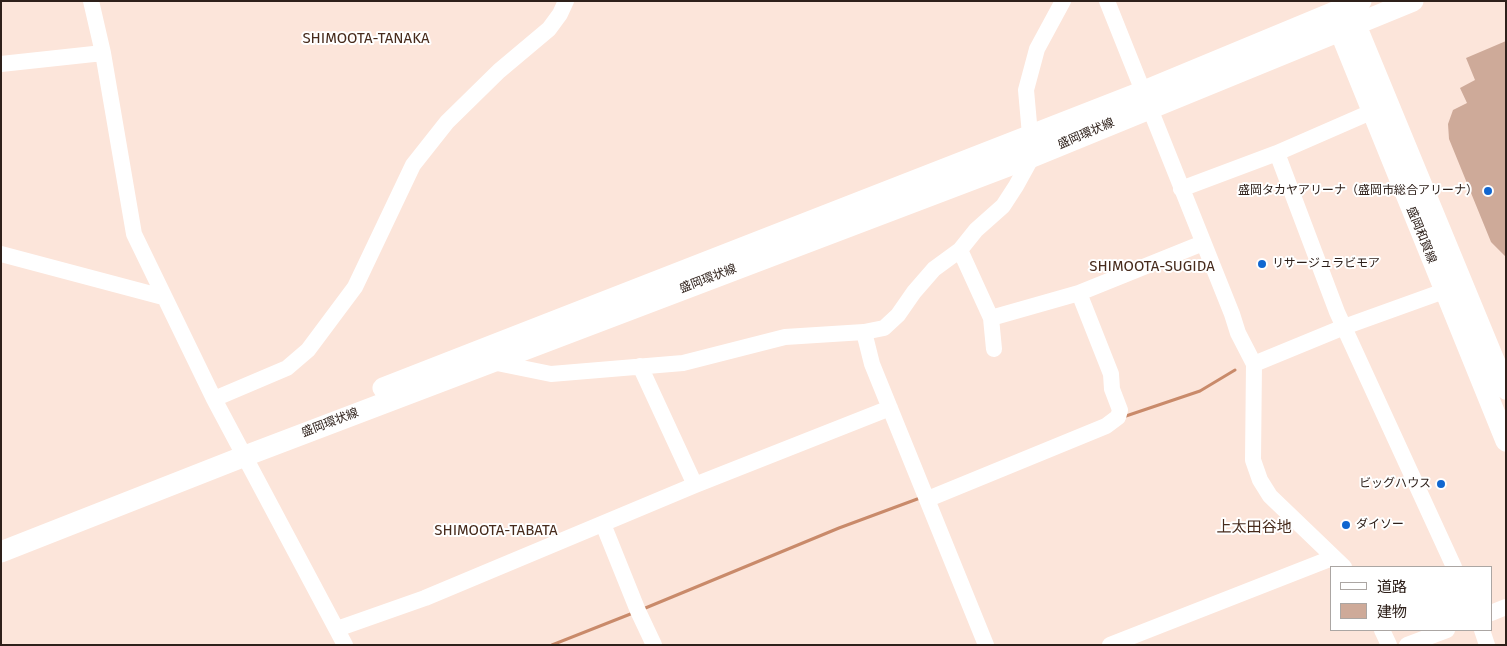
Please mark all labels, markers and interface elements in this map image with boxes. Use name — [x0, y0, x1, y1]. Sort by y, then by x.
district label: SHIMOOTA-TANAKA — [293, 30, 439, 48]
street label: 盛岡環状線 — [1056, 116, 1116, 152]
place label: 盛岡タカヤアリーナ（盛岡市総合アリーナ） — [1238, 184, 1478, 198]
marker: 盛岡タカヤアリーナ（盛岡市総合アリーナ） — [1482, 185, 1494, 197]
street label: 盛岡和賀線 — [1403, 204, 1439, 266]
place label: リサージュラビモア — [1272, 257, 1380, 271]
district label: SHIMOOTA-SUGIDA — [1080, 258, 1224, 276]
marker: リサージュラビモア — [1256, 258, 1268, 270]
street label: 盛岡環状線 — [677, 262, 739, 296]
street label: 盛岡環状線 — [299, 406, 361, 440]
place label: ビッグハウス — [1359, 477, 1431, 491]
marker: ビッグハウス — [1435, 478, 1447, 490]
place label: ダイソー — [1356, 518, 1404, 532]
district label: 上太田谷地 — [1217, 519, 1291, 537]
marker: ダイソー — [1340, 519, 1352, 531]
district label: SHIMOOTA-TABATA — [425, 522, 567, 540]
legend — [1330, 566, 1492, 631]
text: 道路 — [1377, 578, 1407, 596]
text: 建物 — [1377, 603, 1407, 621]

